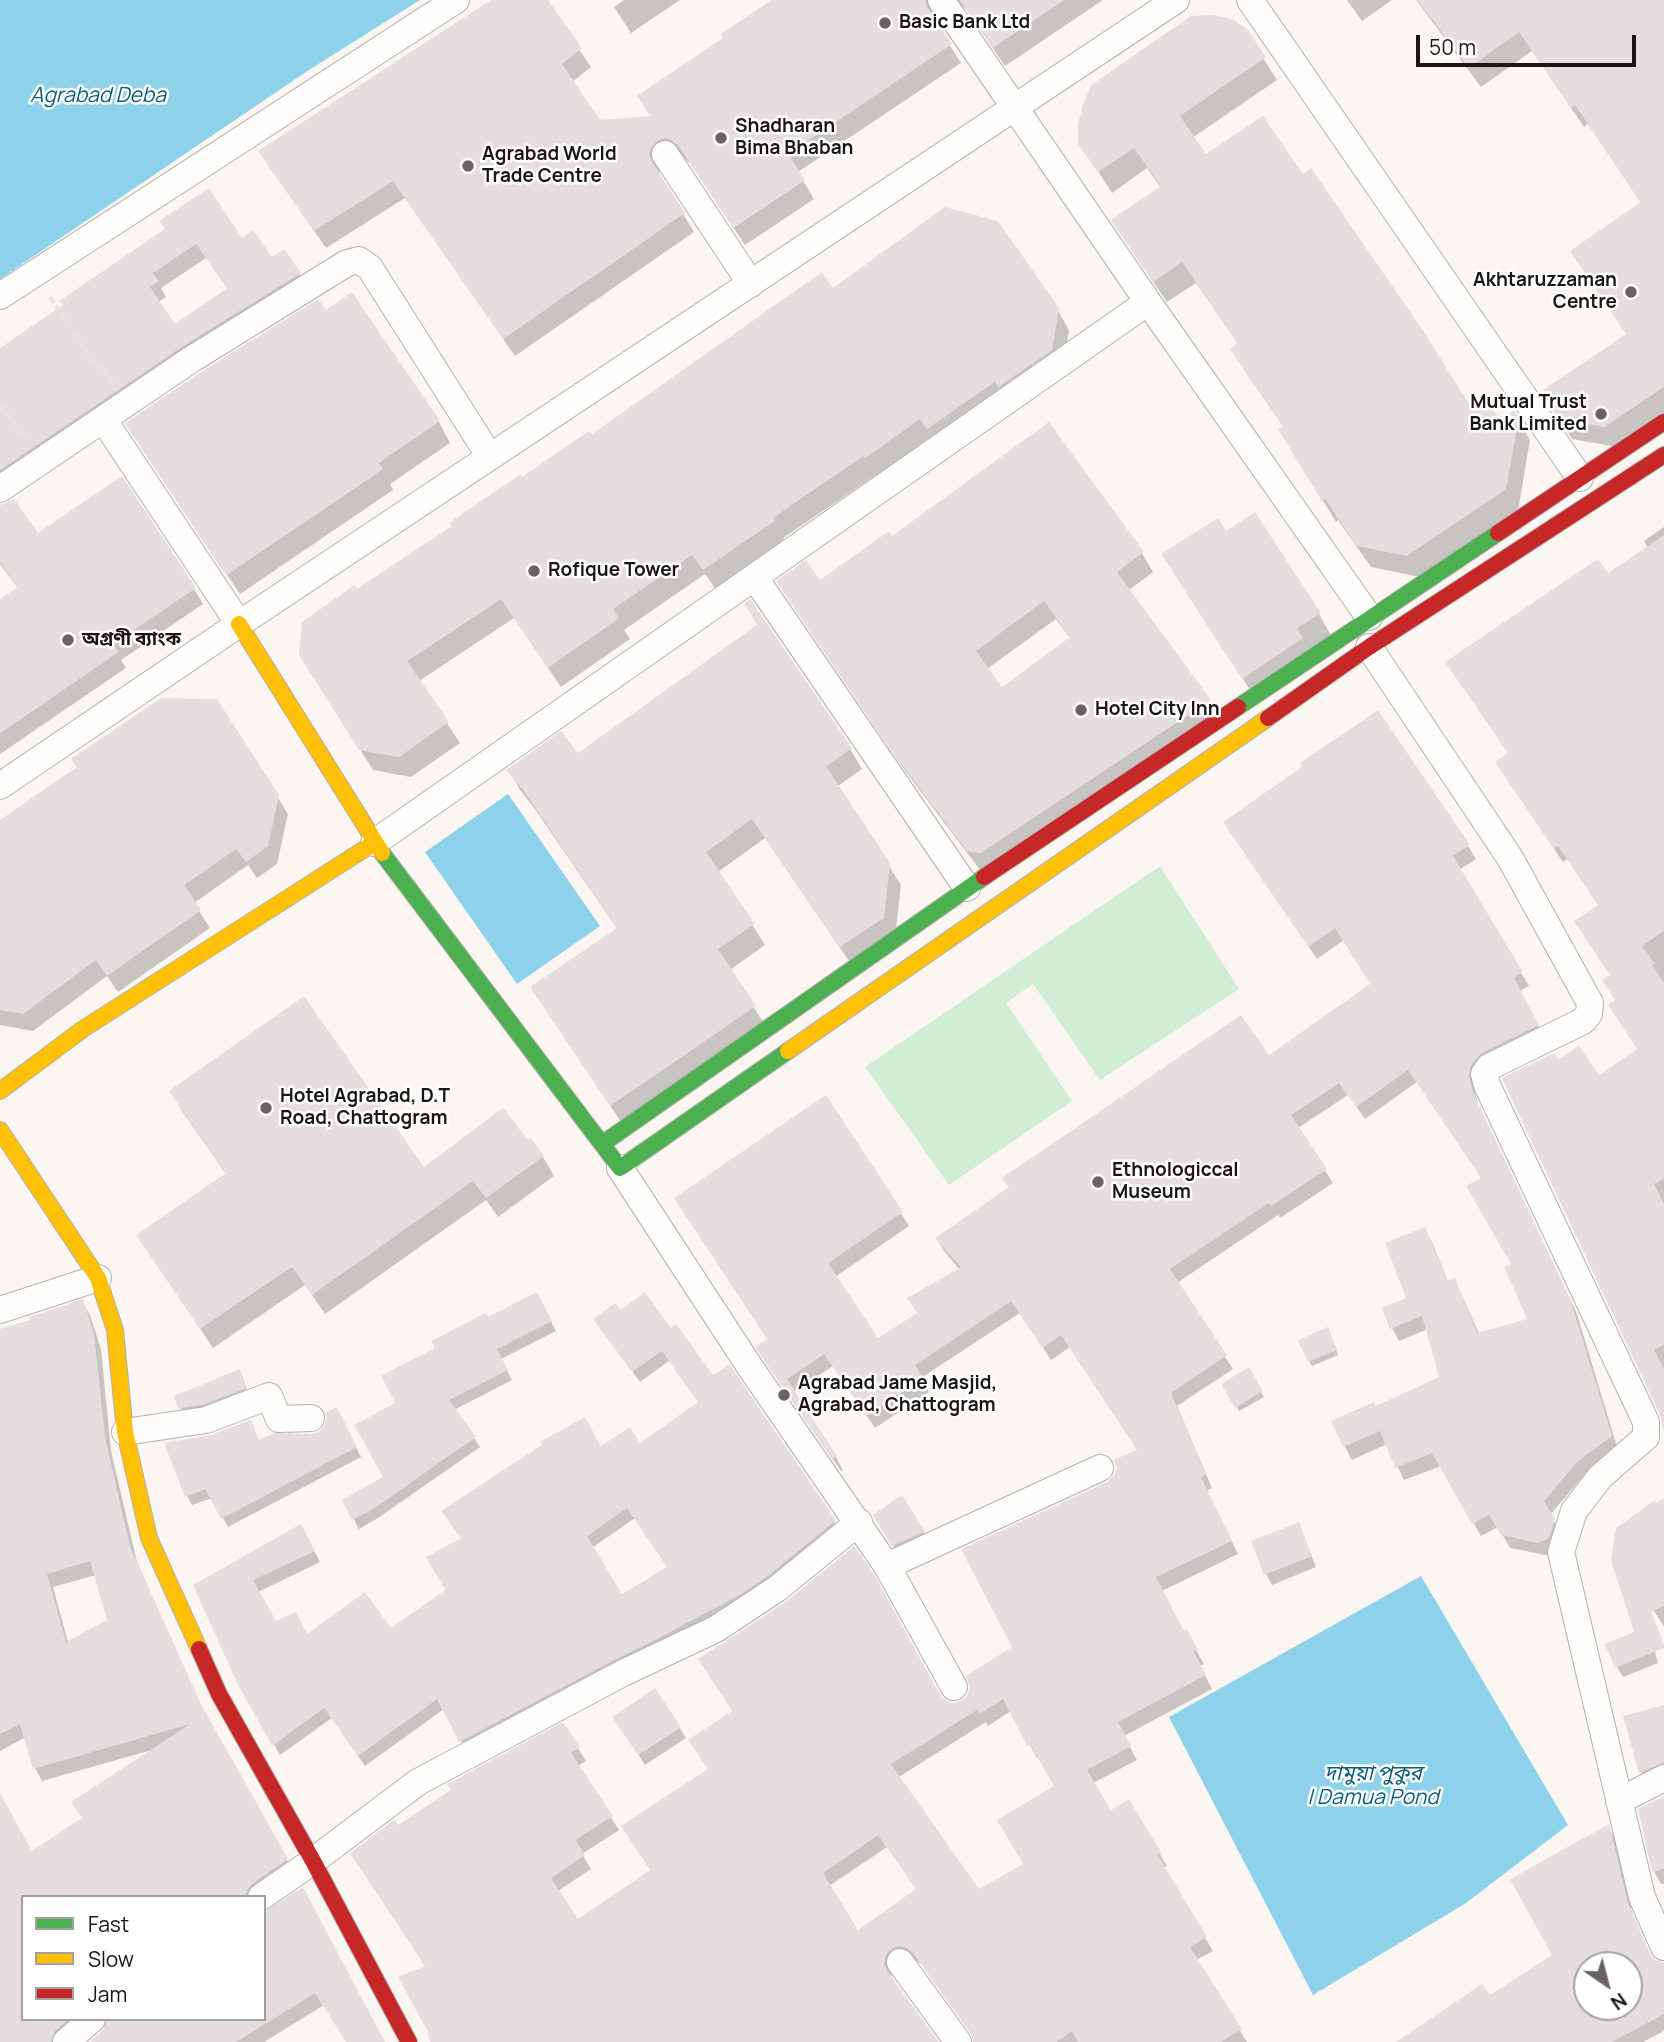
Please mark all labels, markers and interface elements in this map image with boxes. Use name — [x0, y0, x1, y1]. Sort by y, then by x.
place label: Basic Bank Ltd — [899, 12, 1030, 34]
marker: Basic Bank Ltd — [877, 15, 893, 31]
scale bar — [1419, 21, 1640, 65]
text: 50 m — [1429, 33, 1476, 61]
water label: Agrabad Deba — [30, 83, 166, 109]
place label: Shadharan Bima Bhaban — [735, 116, 853, 160]
marker: Shadharan Bima Bhaban — [713, 130, 729, 146]
place label: Agrabad World Trade Centre — [482, 144, 617, 188]
marker: Agrabad World Trade Centre — [460, 158, 476, 174]
place label: Akhtaruzzaman Centre — [1473, 270, 1617, 314]
marker: Akhtaruzzaman Centre — [1623, 284, 1639, 300]
place label: Mutual Trust Bank Limited — [1469, 392, 1587, 436]
marker: Mutual Trust Bank Limited — [1593, 406, 1609, 422]
place label: Rofique Tower — [548, 560, 679, 582]
marker: Rofique Tower — [526, 563, 542, 579]
place label: অগ্রণী ব্যাংক — [82, 629, 181, 651]
marker: অগ্রণী ব্যাংক — [60, 632, 76, 648]
place label: Hotel City Inn — [1095, 699, 1220, 721]
marker: Hotel City Inn — [1073, 702, 1089, 718]
place label: Hotel Agrabad, D.T Road, Chattogram — [280, 1086, 450, 1130]
marker: Hotel Agrabad, D.T Road, Chattogram — [258, 1100, 274, 1116]
place label: Ethnologiccal Museum — [1112, 1160, 1238, 1204]
marker: Ethnologiccal Museum — [1090, 1174, 1106, 1190]
place label: Agrabad Jame Masjid, Agrabad, Chattogram — [798, 1373, 997, 1417]
marker: Agrabad Jame Masjid, Agrabad, Chattogram — [776, 1387, 792, 1403]
water label: দামুয়া পুকুর | Damua Pond — [1307, 1761, 1439, 1811]
legend — [21, 1895, 266, 2021]
text: Fast — [88, 1910, 129, 1938]
text: Slow — [88, 1945, 134, 1973]
north arrow — [1573, 1951, 1643, 2021]
text: Jam — [88, 1980, 127, 2008]
text: N — [1606, 1987, 1632, 2016]

